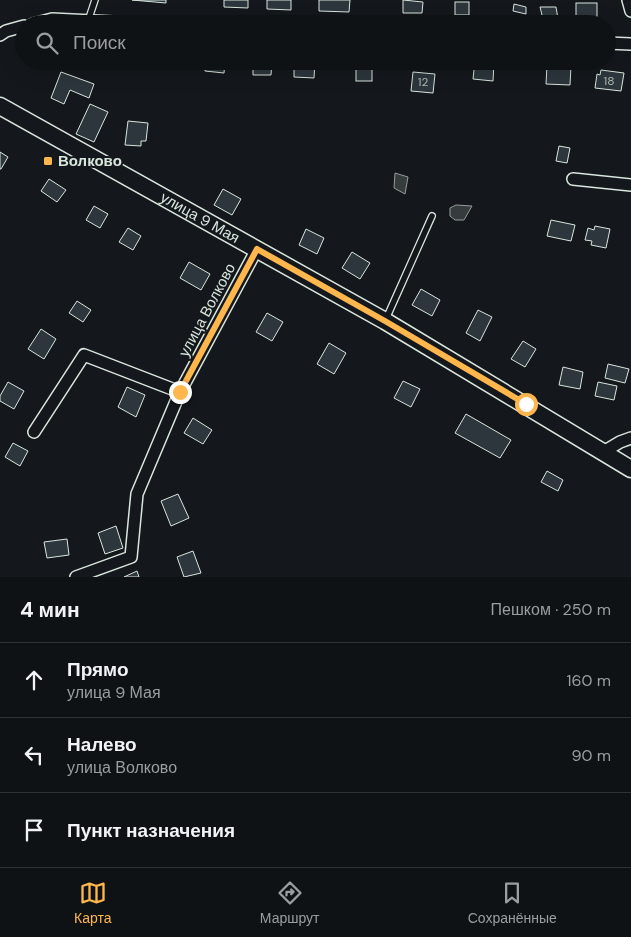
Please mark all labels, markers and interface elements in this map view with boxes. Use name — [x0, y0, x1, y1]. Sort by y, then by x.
search box — [15, 15, 616, 70]
icon: search — [33, 29, 61, 57]
text: Поиск — [73, 30, 126, 55]
house number: 18 — [603, 73, 615, 89]
house number: 12 — [418, 74, 428, 90]
place label: Волково — [58, 151, 122, 171]
marker: Волково — [42, 155, 54, 167]
street label: улица 9 Мая — [157, 188, 243, 248]
street label: улица Волково — [174, 260, 240, 360]
route end — [169, 381, 192, 404]
route start — [515, 393, 538, 416]
text: 4 мин — [20, 596, 80, 624]
text: Пешком · 250 m — [491, 599, 611, 620]
text: Прямо — [67, 657, 129, 682]
icon: ahead — [20, 666, 48, 694]
text: 160 m — [567, 670, 611, 691]
text: улица 9 Мая — [67, 682, 161, 703]
text: Налево — [67, 732, 137, 757]
icon: left — [20, 741, 48, 769]
text: 90 m — [571, 745, 611, 766]
text: улица Волково — [67, 757, 177, 778]
icon: arrive — [20, 816, 48, 844]
text: Пункт назначения — [67, 818, 235, 843]
tab: Карта — [74, 879, 112, 927]
tab: Маршрут — [260, 879, 319, 927]
tab: Сохранённые — [468, 879, 557, 927]

